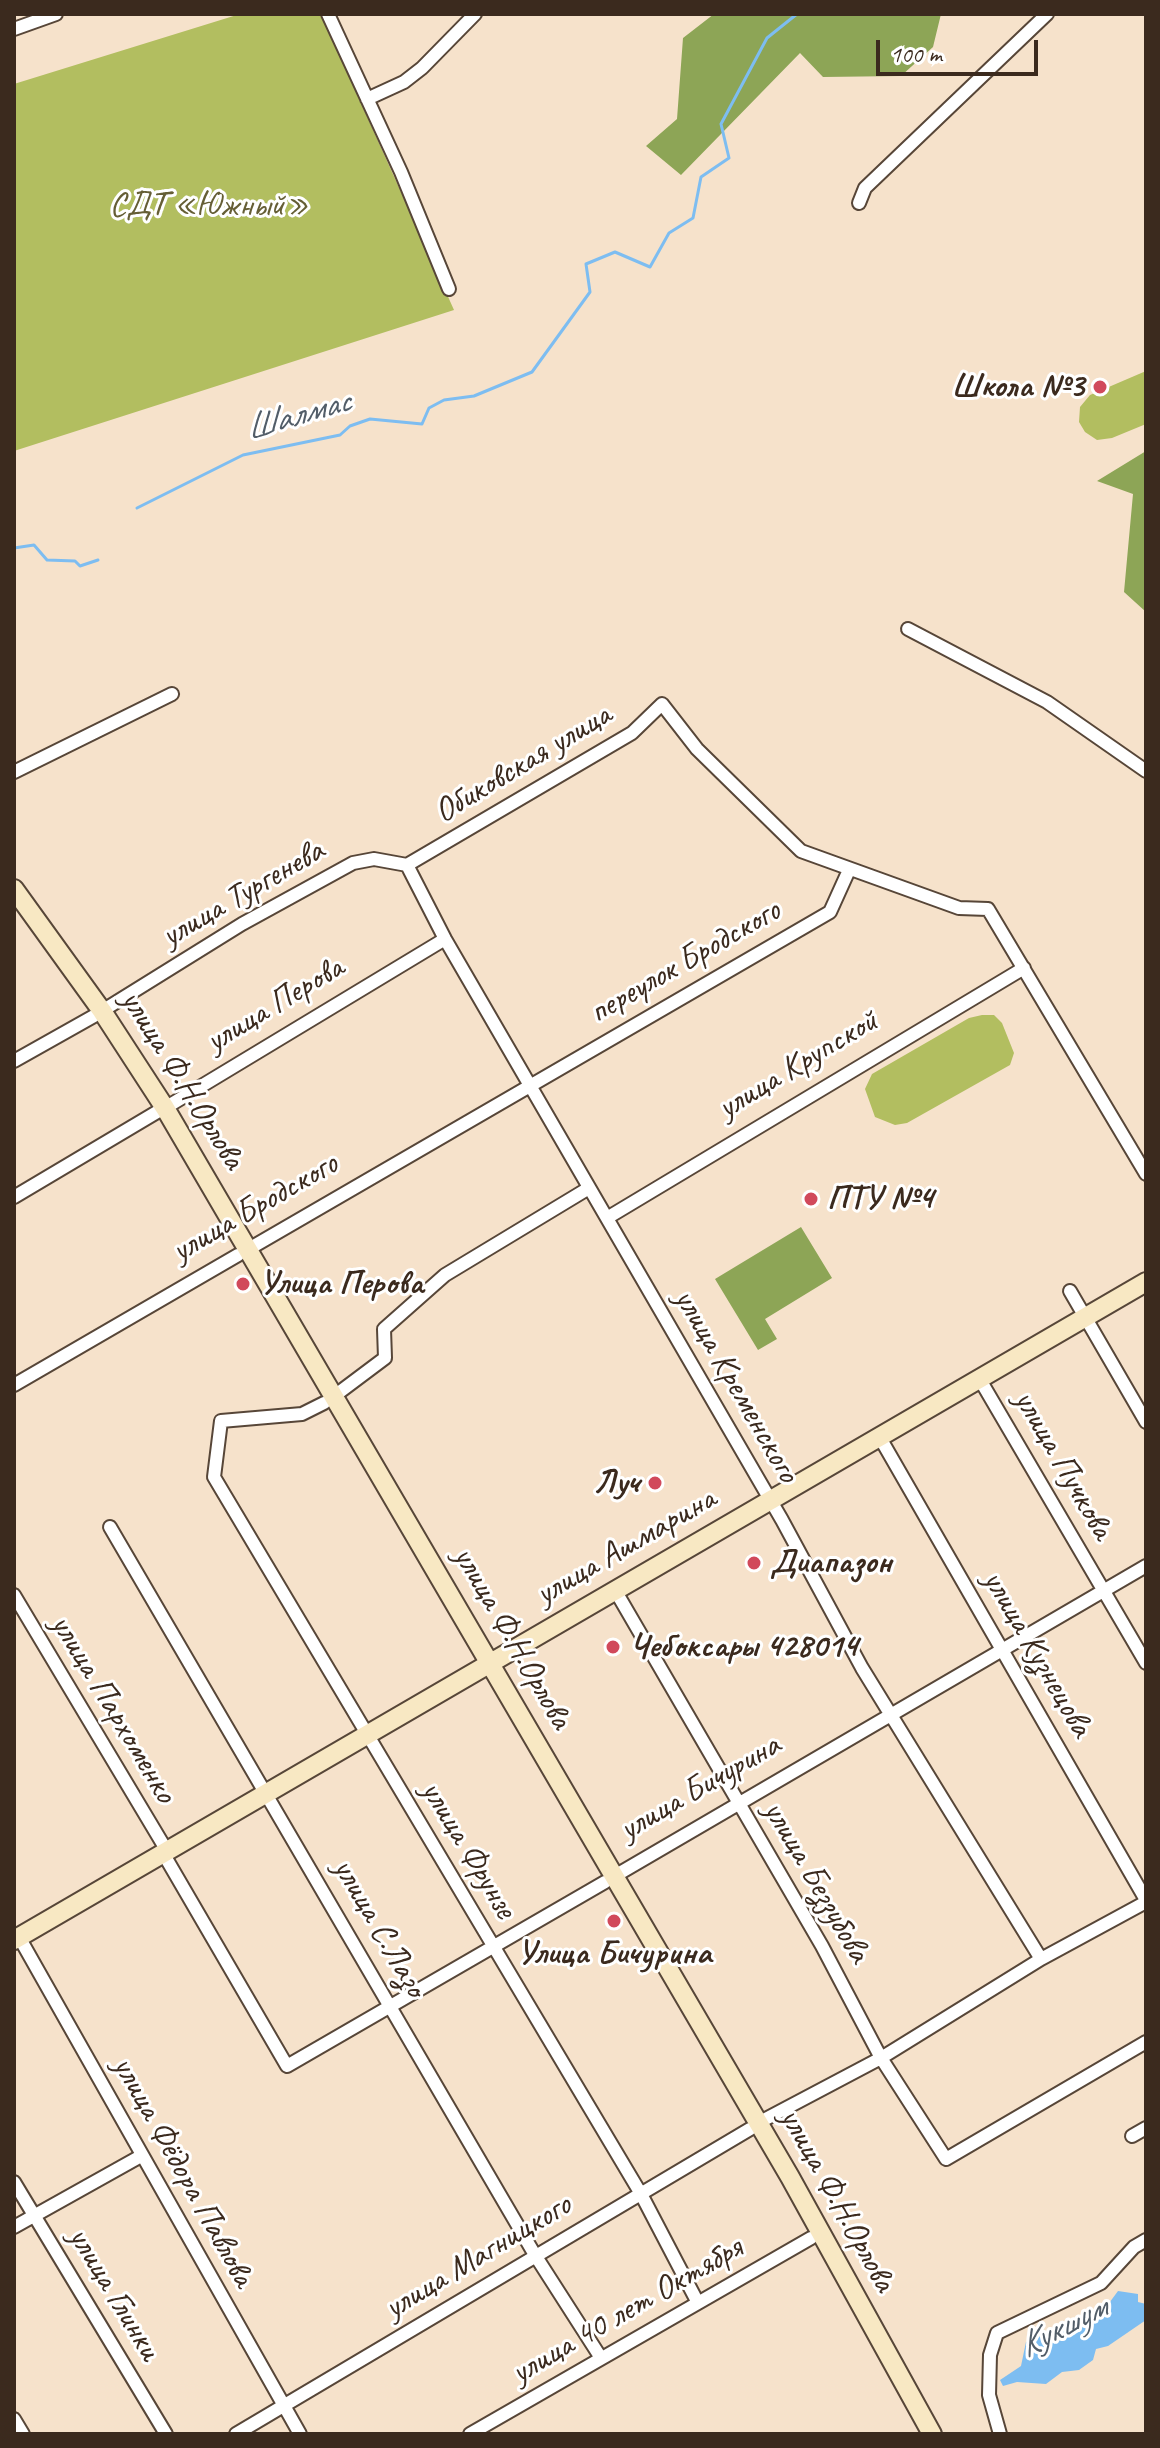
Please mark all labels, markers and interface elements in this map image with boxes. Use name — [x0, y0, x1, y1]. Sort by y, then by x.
scale bar — [880, 24, 1042, 74]
text: 100 m — [890, 39, 942, 69]
park label: СДТ «Южный» — [109, 186, 309, 226]
place label: Школа №3 — [951, 367, 1084, 407]
marker: Школа №3 — [1091, 378, 1109, 396]
water label: Шалмас — [240, 380, 356, 452]
street label: Обиковская улица — [427, 695, 619, 833]
street label: улица Тургенева — [154, 831, 332, 957]
street label: переулок Бродского — [582, 891, 788, 1033]
street label: улица Перова — [199, 948, 351, 1062]
street label: улица Ф.Н.Орлова — [111, 983, 253, 1177]
street label: улица Крупской — [710, 1001, 886, 1129]
street label: улица Бродского — [165, 1144, 345, 1272]
place label: ПТУ №4 — [827, 1179, 933, 1219]
marker: ПТУ №4 — [802, 1190, 820, 1208]
place label: Улица Перова — [259, 1264, 423, 1304]
marker: Улица Перова — [234, 1275, 252, 1293]
street label: улица Кременского — [664, 1282, 808, 1490]
street label: улица Пучкова — [1004, 1383, 1122, 1547]
place label: Луч — [593, 1463, 639, 1503]
marker: Луч — [646, 1474, 664, 1492]
street label: улица Ашмарина — [529, 1479, 723, 1615]
street label: улица Ф.Н.Орлова — [443, 1540, 581, 1736]
place label: Диапазон — [770, 1543, 892, 1583]
marker: Диапазон — [745, 1554, 763, 1572]
street label: улица Кузнецова — [973, 1563, 1101, 1745]
street label: улица Пархоменко — [41, 1607, 185, 1811]
place label: Чебоксары 428014 — [629, 1627, 858, 1667]
marker: Чебоксары 428014 — [604, 1638, 622, 1656]
street label: улица Бичурина — [612, 1726, 788, 1850]
street label: улица Фрунзе — [411, 1774, 525, 1926]
street label: улица Беззубова — [753, 1794, 879, 1970]
street label: улица С.Лазо — [323, 1851, 435, 2005]
marker: Улица Бичурина — [605, 1912, 623, 1930]
place label: Улица Бичурина — [517, 1934, 711, 1974]
street label: улица Фёдора Павлова — [103, 2050, 263, 2294]
street label: улица Ф.Н.Орлова — [770, 2101, 904, 2299]
street label: улица Магницкого — [377, 2185, 579, 2329]
street label: улица Глинки — [58, 2220, 170, 2368]
street label: улица 40 лет Октября — [504, 2228, 750, 2394]
water label: Кукшум — [1012, 2288, 1114, 2368]

